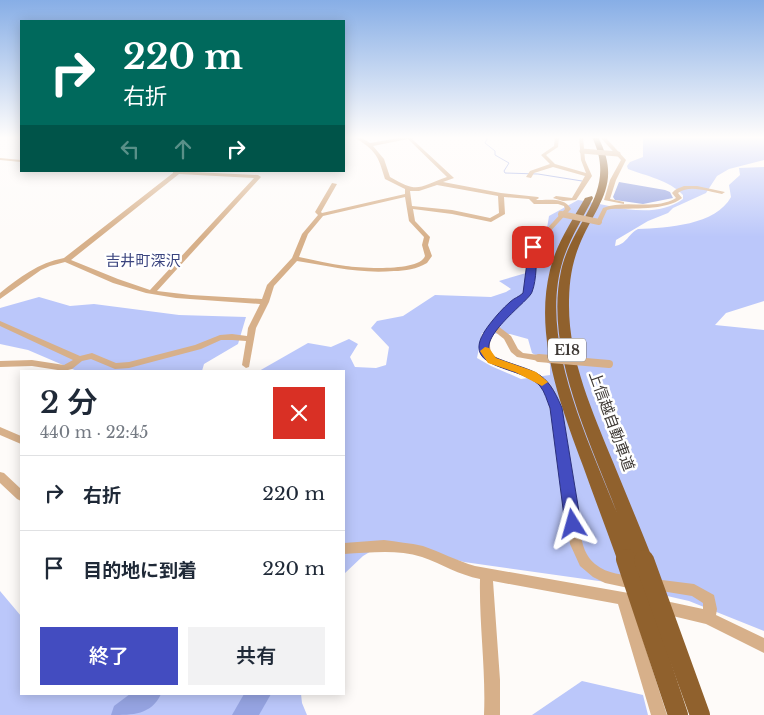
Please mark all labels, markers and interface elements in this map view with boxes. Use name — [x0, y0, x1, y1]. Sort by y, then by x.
text: 220 m — [123, 35, 243, 78]
icon: right — [40, 40, 105, 105]
text: 右折 — [123, 83, 167, 110]
icon: left — [116, 135, 144, 163]
icon: ahead — [169, 135, 197, 163]
icon: right — [222, 135, 250, 163]
pin — [512, 226, 554, 268]
icon: arrive — [519, 233, 547, 261]
district label: 吉井町深沢 — [105, 251, 181, 270]
road number: E18 — [548, 338, 586, 362]
street label: 上信越自動車道 — [585, 368, 639, 474]
text: 2 分 — [40, 384, 97, 421]
button: close — [273, 387, 325, 439]
text: 440 m · 22:45 — [40, 422, 148, 442]
icon: right — [40, 479, 68, 507]
text: 220 m — [262, 482, 325, 505]
text: 右折 — [83, 484, 121, 507]
position arrow — [546, 497, 598, 549]
icon: arrive — [40, 554, 68, 582]
text: 220 m — [262, 557, 325, 580]
text: 目的地に到着 — [83, 559, 197, 582]
button: 終了 — [40, 627, 178, 685]
button: 共有 — [188, 627, 325, 685]

